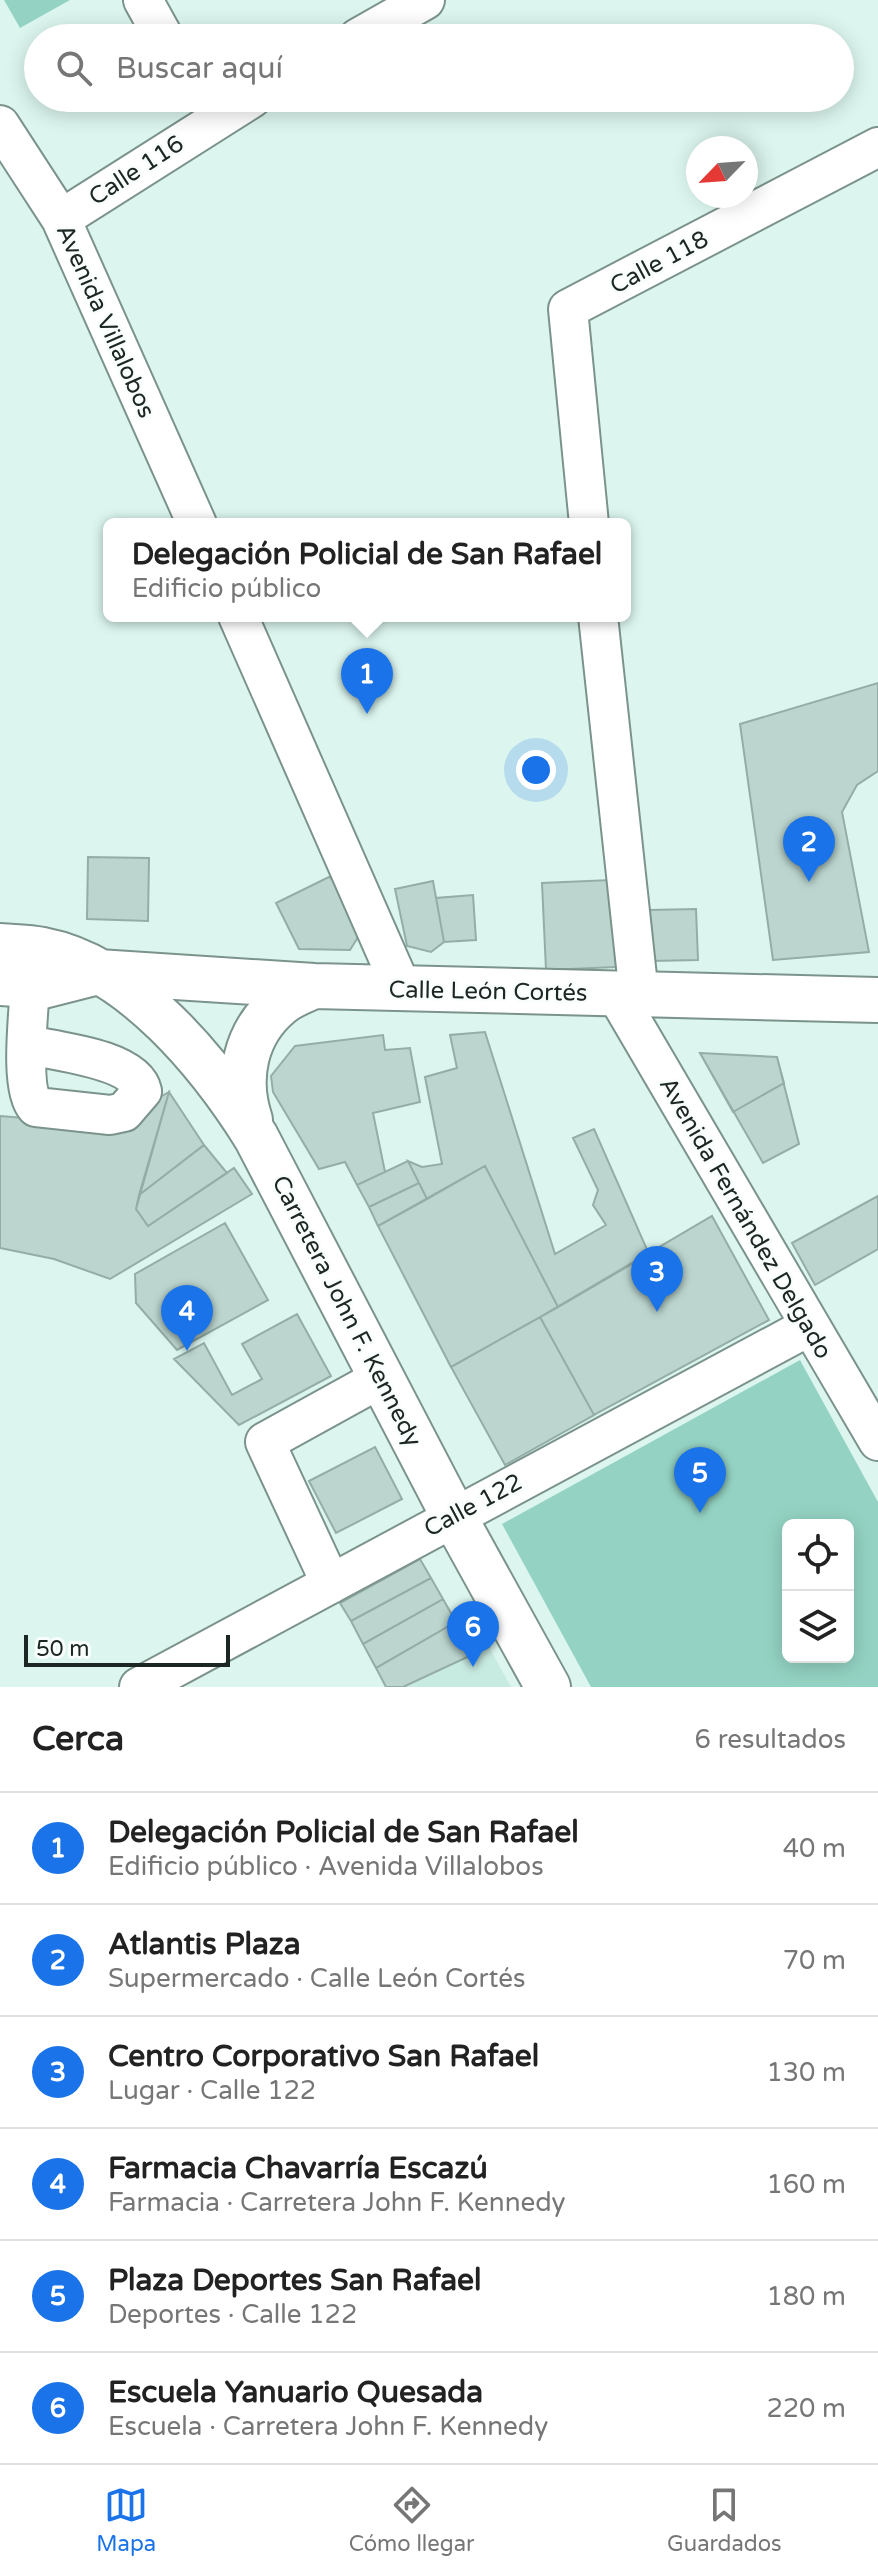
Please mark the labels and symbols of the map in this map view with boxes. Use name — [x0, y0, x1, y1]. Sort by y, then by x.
street label: Calle 116 — [83, 129, 189, 212]
north arrow — [686, 136, 758, 208]
street label: Avenida Villalobos — [50, 220, 161, 422]
street label: Calle 118 — [605, 224, 713, 300]
pin: 1 — [341, 648, 393, 714]
your location — [516, 750, 556, 790]
pin: 2 — [783, 816, 835, 882]
street label: Calle León Cortés — [388, 975, 588, 1008]
street label: Avenida Fernández Delgado — [653, 1072, 838, 1364]
street label: Carretera John F. Kennedy — [265, 1171, 428, 1452]
pin: 3 — [631, 1246, 683, 1312]
pin: 4 — [161, 1285, 213, 1351]
pin: 5 — [674, 1447, 726, 1513]
street label: Calle 122 — [419, 1467, 527, 1543]
pin: 6 — [447, 1601, 499, 1667]
scale bar — [24, 1631, 230, 1667]

